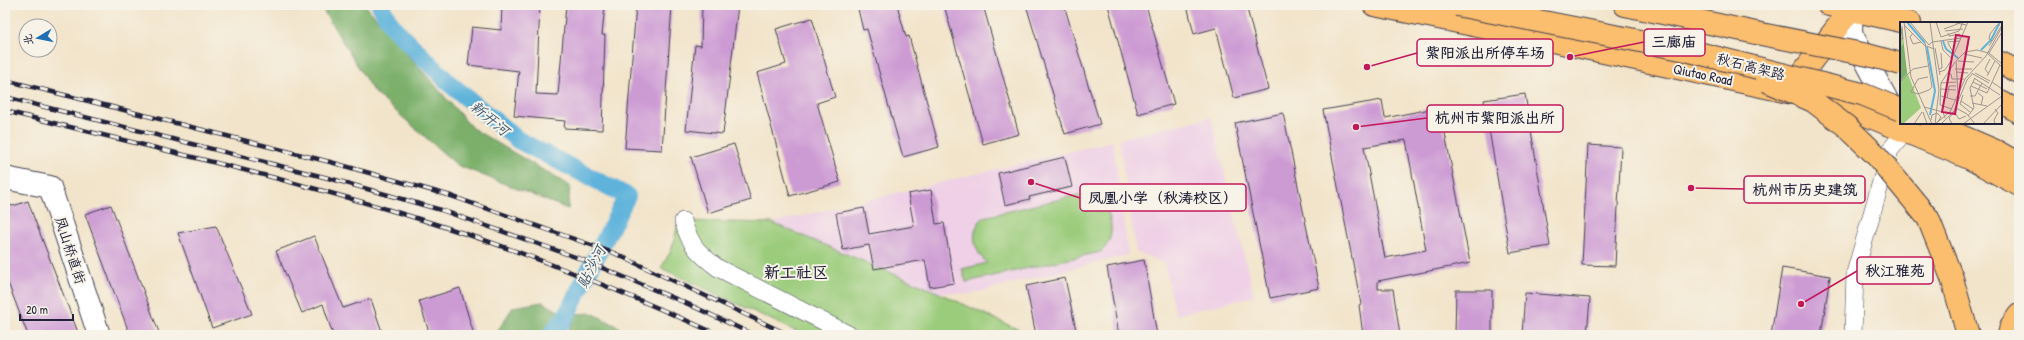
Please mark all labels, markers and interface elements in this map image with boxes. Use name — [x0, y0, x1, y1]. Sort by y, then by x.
north arrow — [18, 18, 58, 58]
inset map — [1900, 22, 2002, 124]
callout: 三廊庙 — [1644, 29, 1705, 56]
text: 三廊庙 — [1651, 31, 1697, 52]
text: 北 — [20, 33, 36, 46]
callout: 紫阳派出所停车场 — [1417, 39, 1553, 66]
text: 紫阳派出所停车场 — [1425, 42, 1545, 63]
street label: 秋石高架路 — [1715, 48, 1787, 84]
street label: Qiutao Road — [1672, 58, 1735, 90]
water label: 新开河 — [466, 95, 516, 142]
callout: 杭州市紫阳派出所 — [1427, 105, 1563, 132]
text: 杭州市紫阳派出所 — [1435, 107, 1555, 128]
callout: 杭州市历史建筑 — [1744, 176, 1865, 203]
text: 杭州市历史建筑 — [1752, 179, 1858, 200]
callout: 凤凰小学（秋涛校区） — [1080, 184, 1246, 211]
text: 凤凰小学（秋涛校区） — [1088, 187, 1238, 208]
street label: 凤山桥直街 — [51, 214, 91, 286]
water label: 贴沙河 — [571, 240, 612, 292]
callout: 秋江雅苑 — [1857, 257, 1933, 284]
text: 秋江雅苑 — [1865, 260, 1925, 281]
district label: 新工社区 — [764, 261, 828, 283]
scale bar — [20, 296, 73, 322]
text: 20 m — [26, 301, 48, 318]

